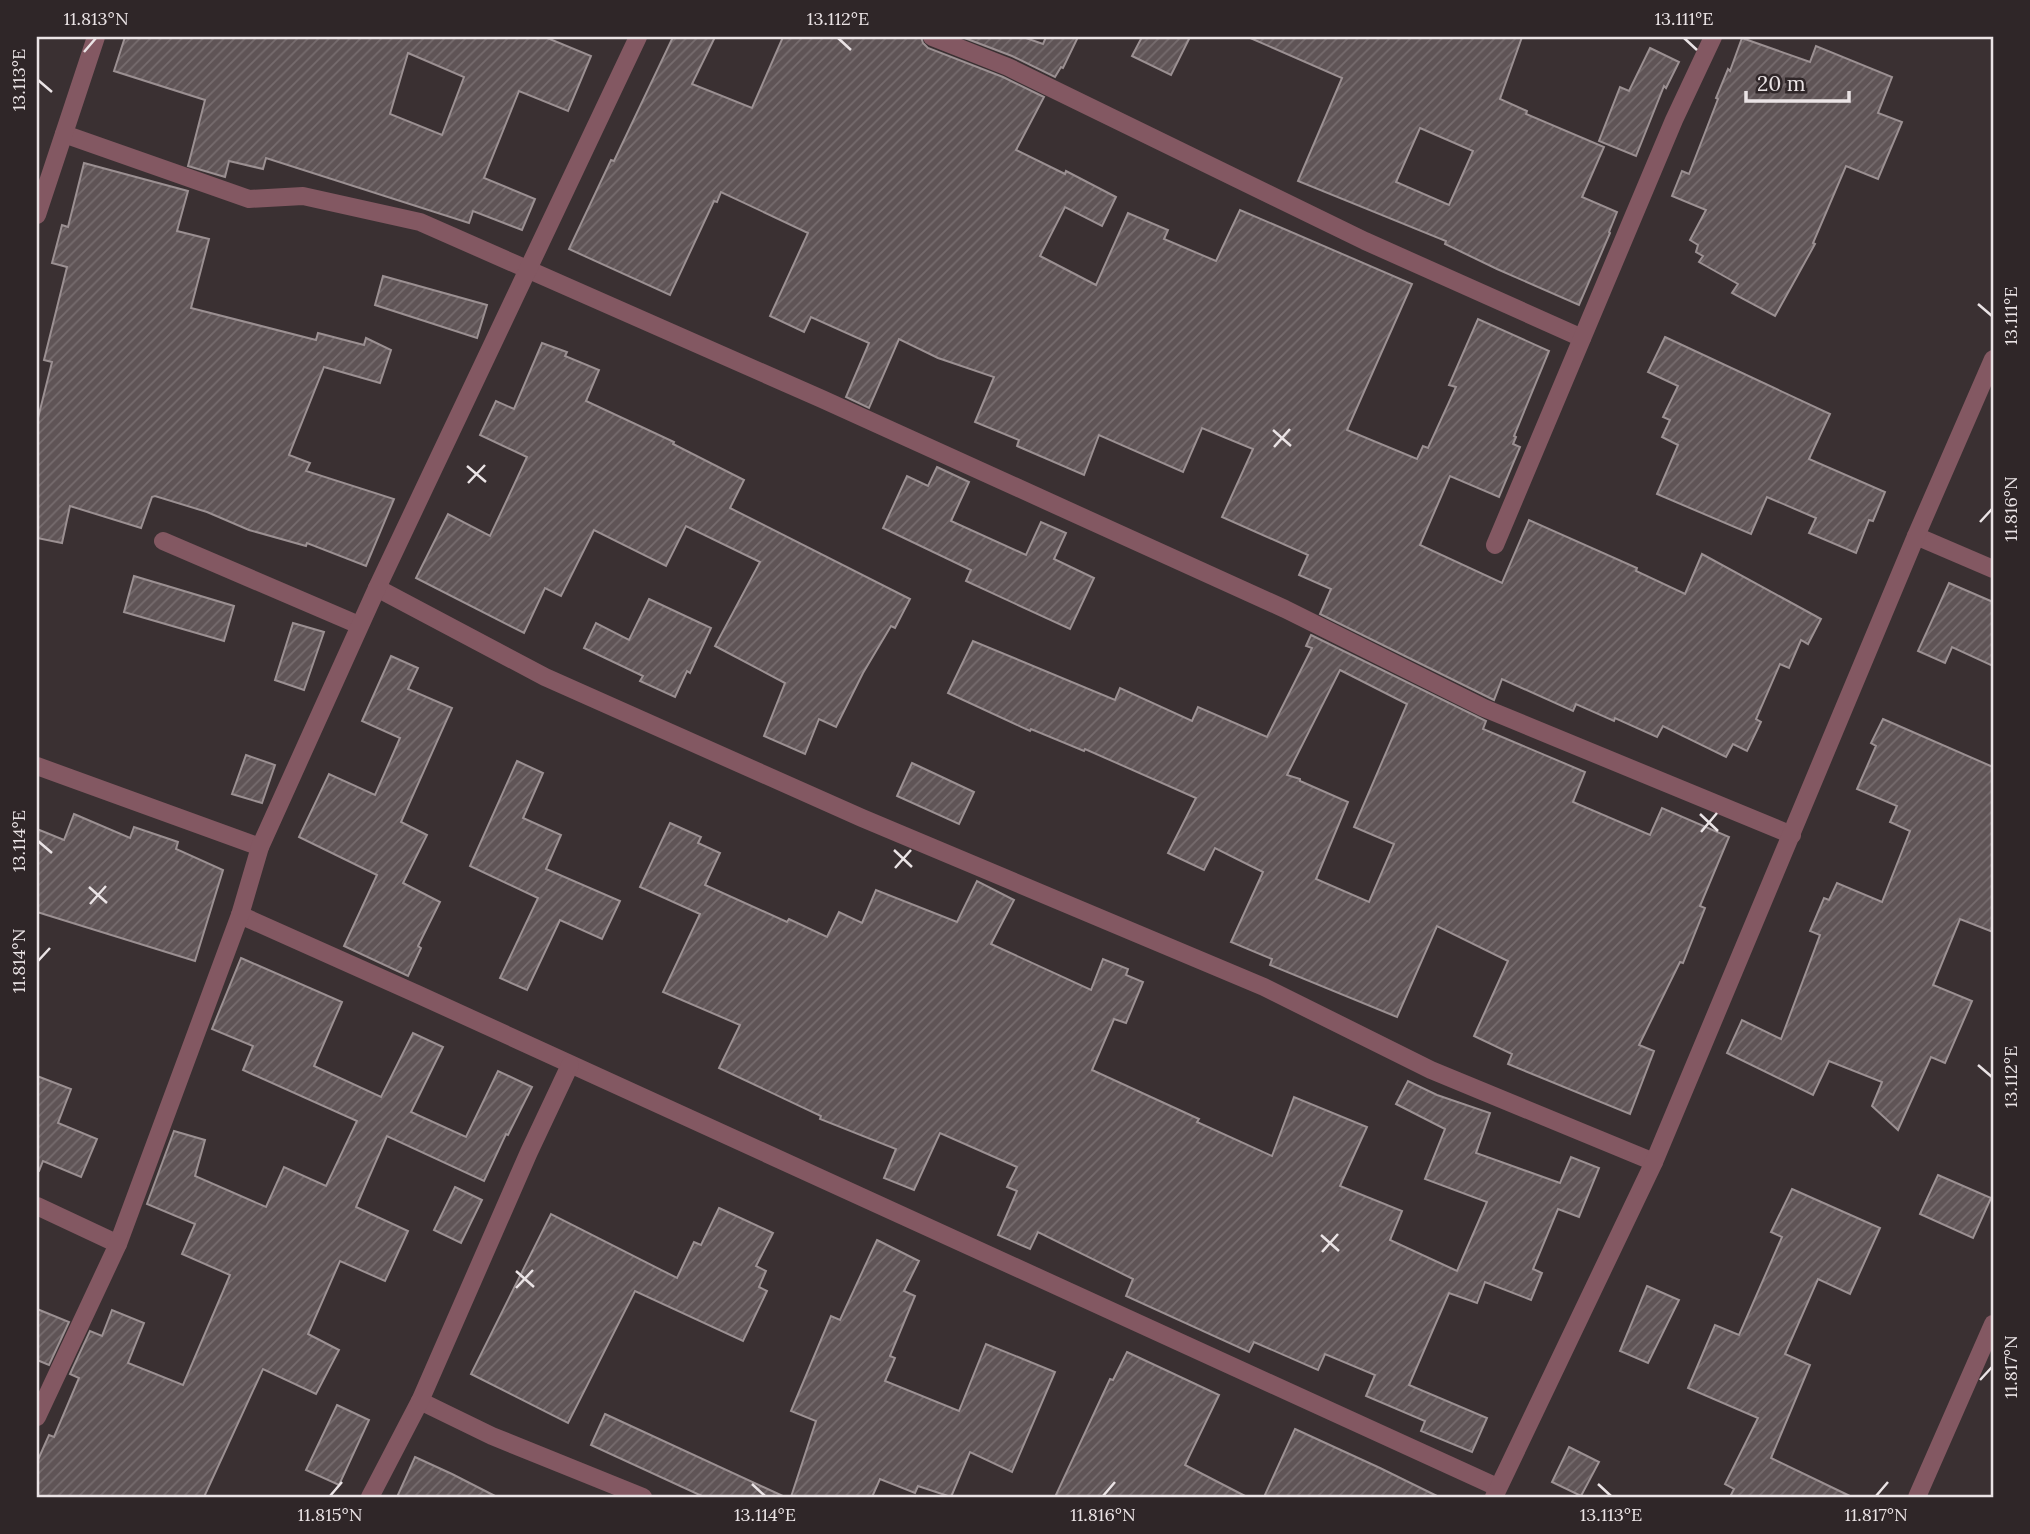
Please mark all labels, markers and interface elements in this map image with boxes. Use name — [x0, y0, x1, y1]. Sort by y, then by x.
text: 11.813°N — [63, 7, 129, 30]
text: 13.112°E — [807, 7, 869, 30]
text: 13.111°E — [1654, 7, 1714, 30]
text: 13.113°E — [7, 49, 30, 111]
scale bar — [1746, 60, 1850, 104]
text: 20 m — [1757, 70, 1806, 97]
text: 13.111°E — [1999, 286, 2022, 346]
text: 11.816°N — [1999, 476, 2022, 542]
text: 13.114°E — [7, 810, 30, 872]
text: 11.814°N — [7, 929, 30, 993]
text: 13.112°E — [1999, 1046, 2022, 1108]
text: 11.817°N — [1999, 1335, 2022, 1399]
text: 11.815°N — [297, 1503, 363, 1526]
text: 13.114°E — [734, 1503, 796, 1526]
text: 11.816°N — [1070, 1503, 1136, 1526]
text: 13.113°E — [1580, 1503, 1642, 1526]
text: 11.817°N — [1844, 1503, 1908, 1526]

